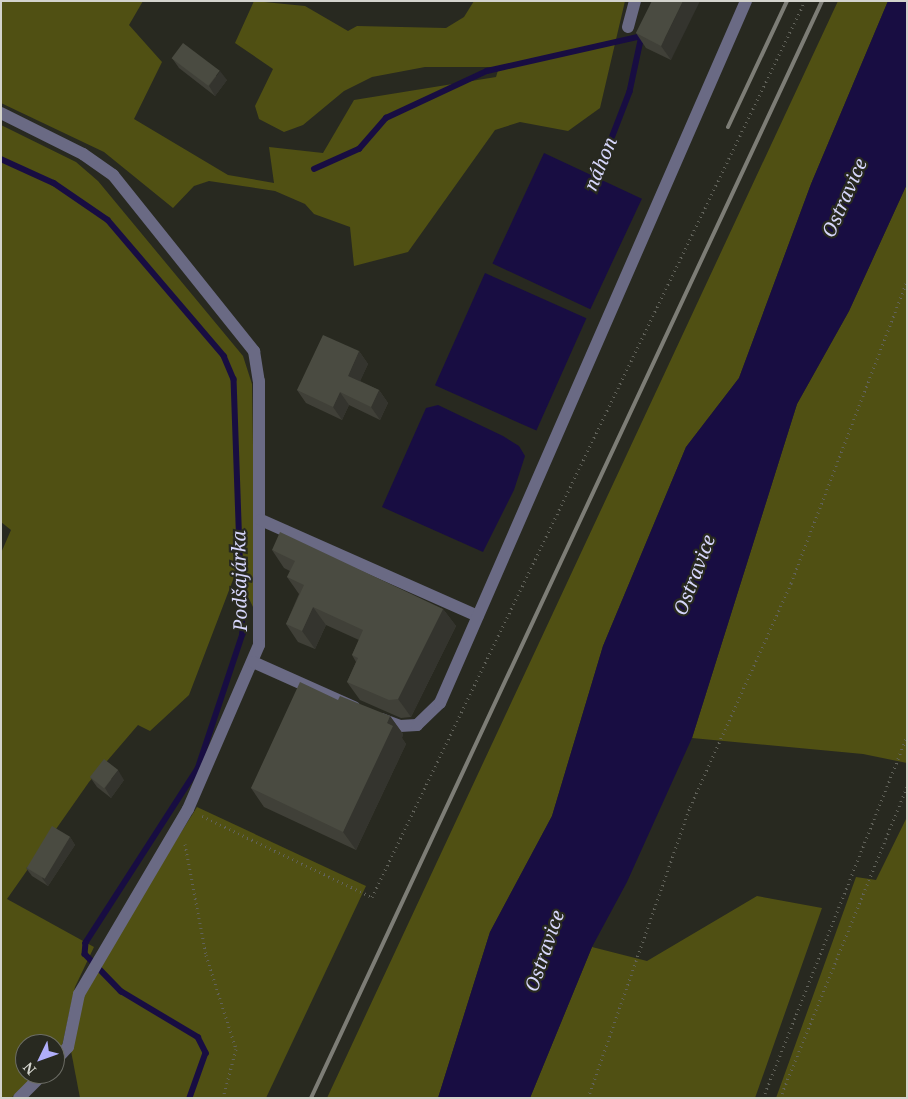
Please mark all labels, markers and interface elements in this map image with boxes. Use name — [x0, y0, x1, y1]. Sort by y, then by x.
water label: náhon — [580, 134, 622, 194]
water label: Ostravice — [817, 155, 873, 241]
water label: Podšajárka — [228, 530, 252, 632]
water label: Ostravice — [669, 532, 721, 618]
water label: Ostravice — [521, 908, 569, 994]
north arrow — [15, 1034, 65, 1084]
text: N — [18, 1058, 40, 1079]

